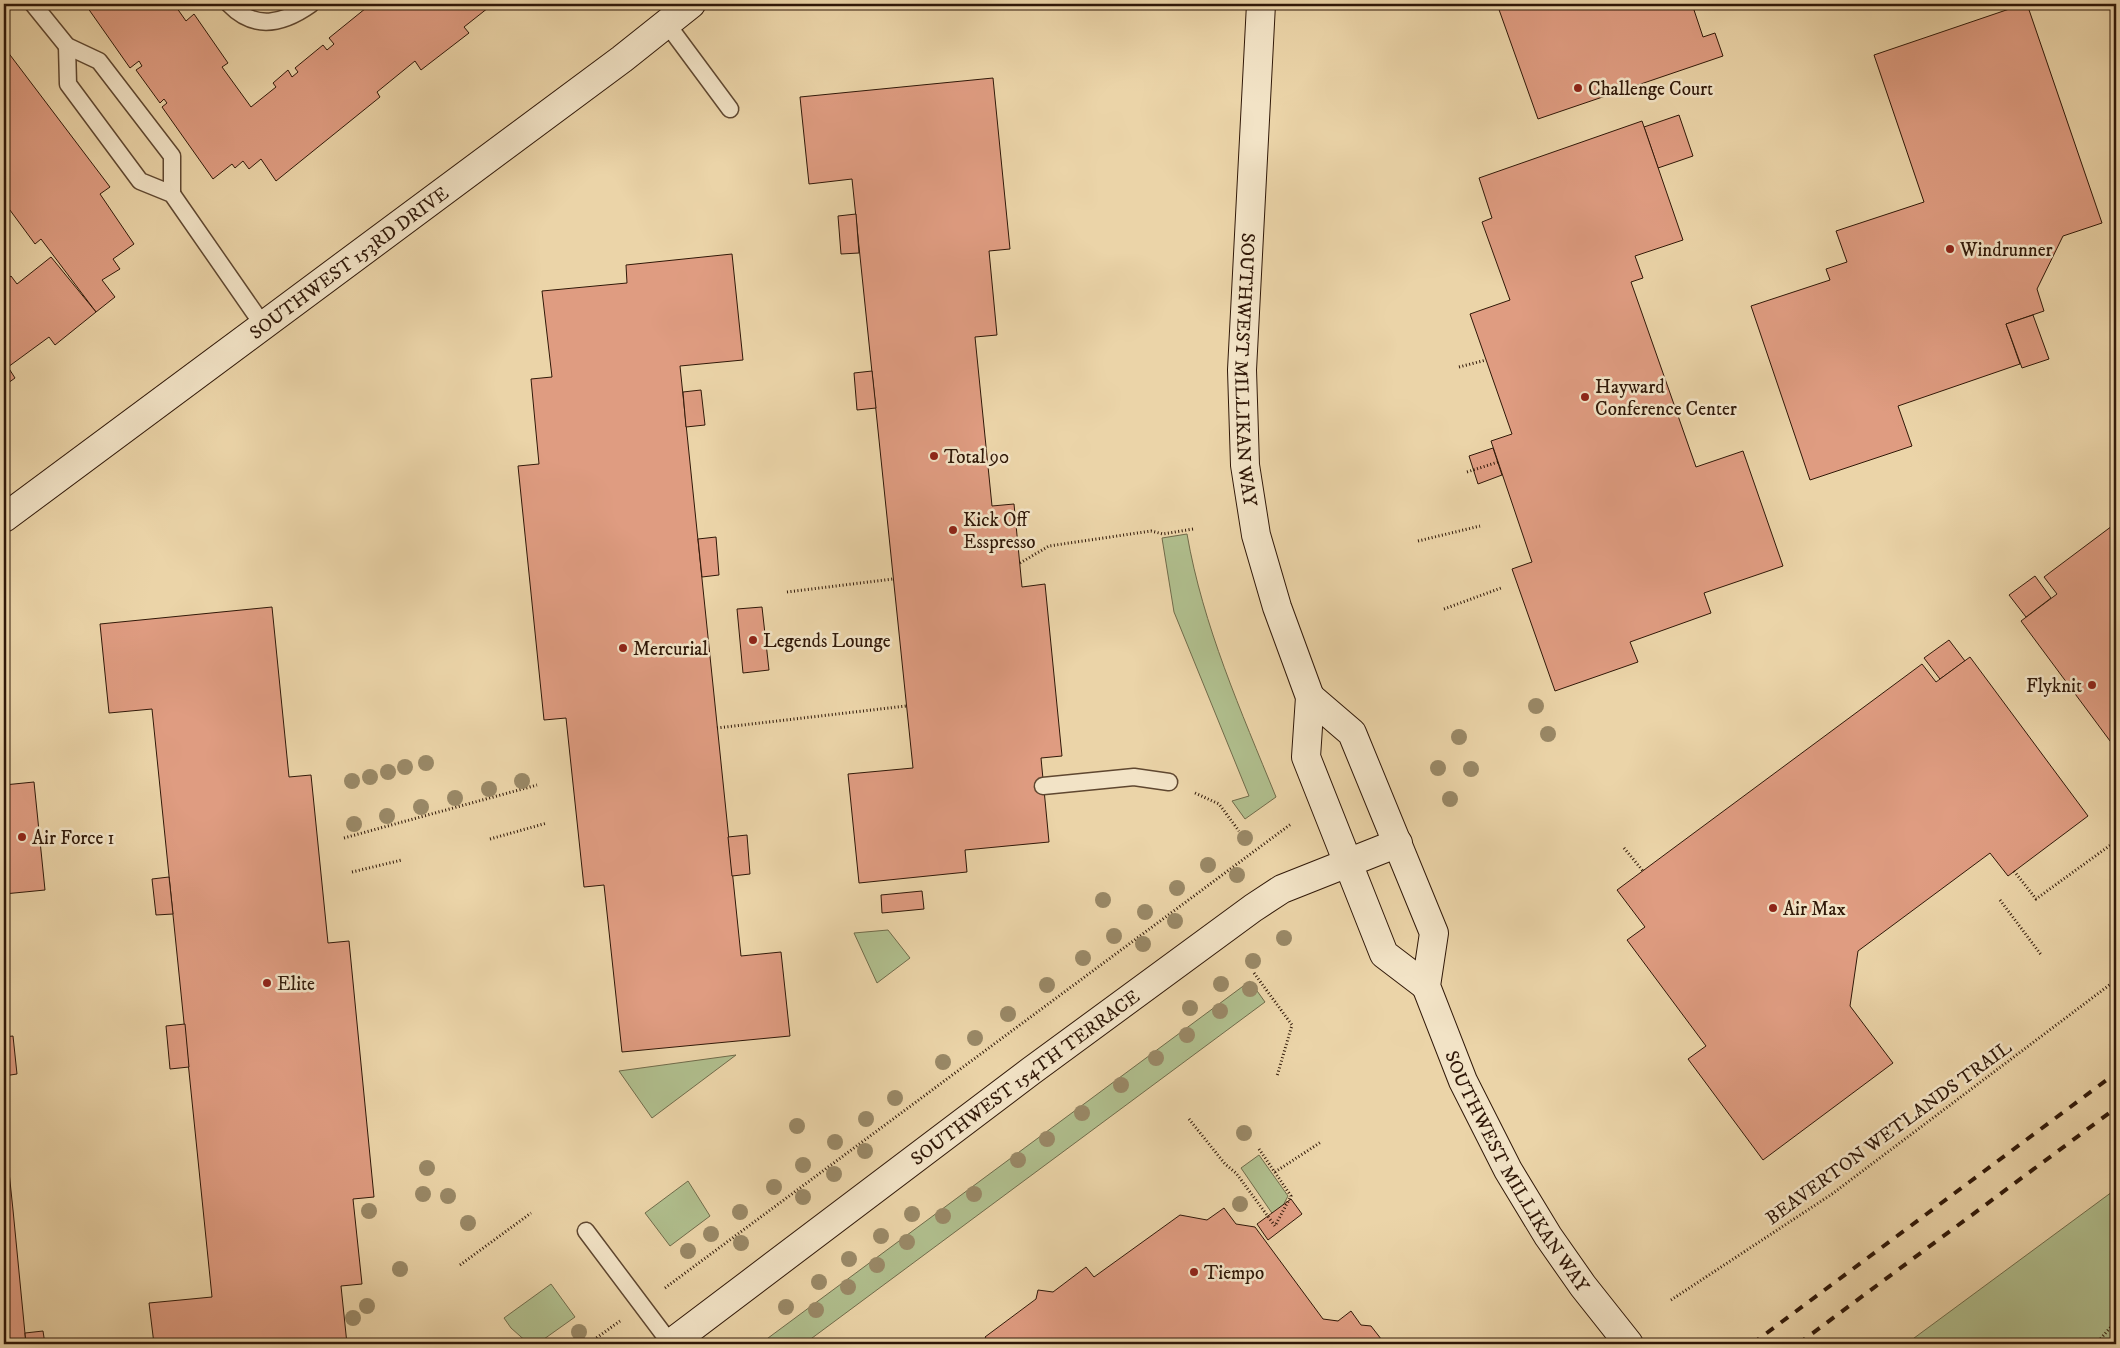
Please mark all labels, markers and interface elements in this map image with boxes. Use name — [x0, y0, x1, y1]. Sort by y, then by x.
place label: Challenge Court — [1588, 78, 1713, 101]
marker: Challenge Court — [1572, 82, 1584, 94]
street label: SOUTHWEST 153RD DRIVE — [245, 182, 453, 345]
street label: SOUTHWEST MILLIKAN WAY — [1229, 232, 1261, 509]
place label: Windrunner — [1959, 239, 2053, 262]
marker: Windrunner — [1944, 243, 1956, 255]
place label: Hayward Conference Center — [1595, 376, 1737, 421]
marker: Hayward Conference Center — [1579, 391, 1591, 403]
place label: Total 90 — [944, 446, 1009, 469]
marker: Total 90 — [928, 450, 940, 462]
place label: Kick Off Esspresso — [963, 509, 1035, 554]
marker: Kick Off Esspresso — [947, 524, 959, 536]
place label: Legends Lounge — [763, 630, 891, 653]
marker: Legends Lounge — [747, 634, 759, 646]
place label: Mercurial — [633, 638, 708, 661]
marker: Mercurial — [617, 642, 629, 654]
place label: Flyknit — [2026, 675, 2082, 698]
marker: Flyknit — [2086, 679, 2098, 691]
place label: Air Force 1 — [32, 827, 114, 850]
marker: Air Force 1 — [16, 831, 28, 843]
place label: Air Max — [1783, 898, 1847, 921]
marker: Air Max — [1767, 902, 1779, 914]
place label: Elite — [277, 973, 315, 996]
marker: Elite — [261, 977, 273, 989]
street label: SOUTHWEST 154TH TERRACE — [907, 985, 1144, 1171]
street label: BEAVERTON WETLANDS TRAIL — [1761, 1036, 2017, 1230]
street label: SOUTHWEST MILLIKAN WAY — [1439, 1048, 1594, 1298]
place label: Tiempo — [1204, 1262, 1264, 1285]
marker: Tiempo — [1188, 1266, 1200, 1278]

